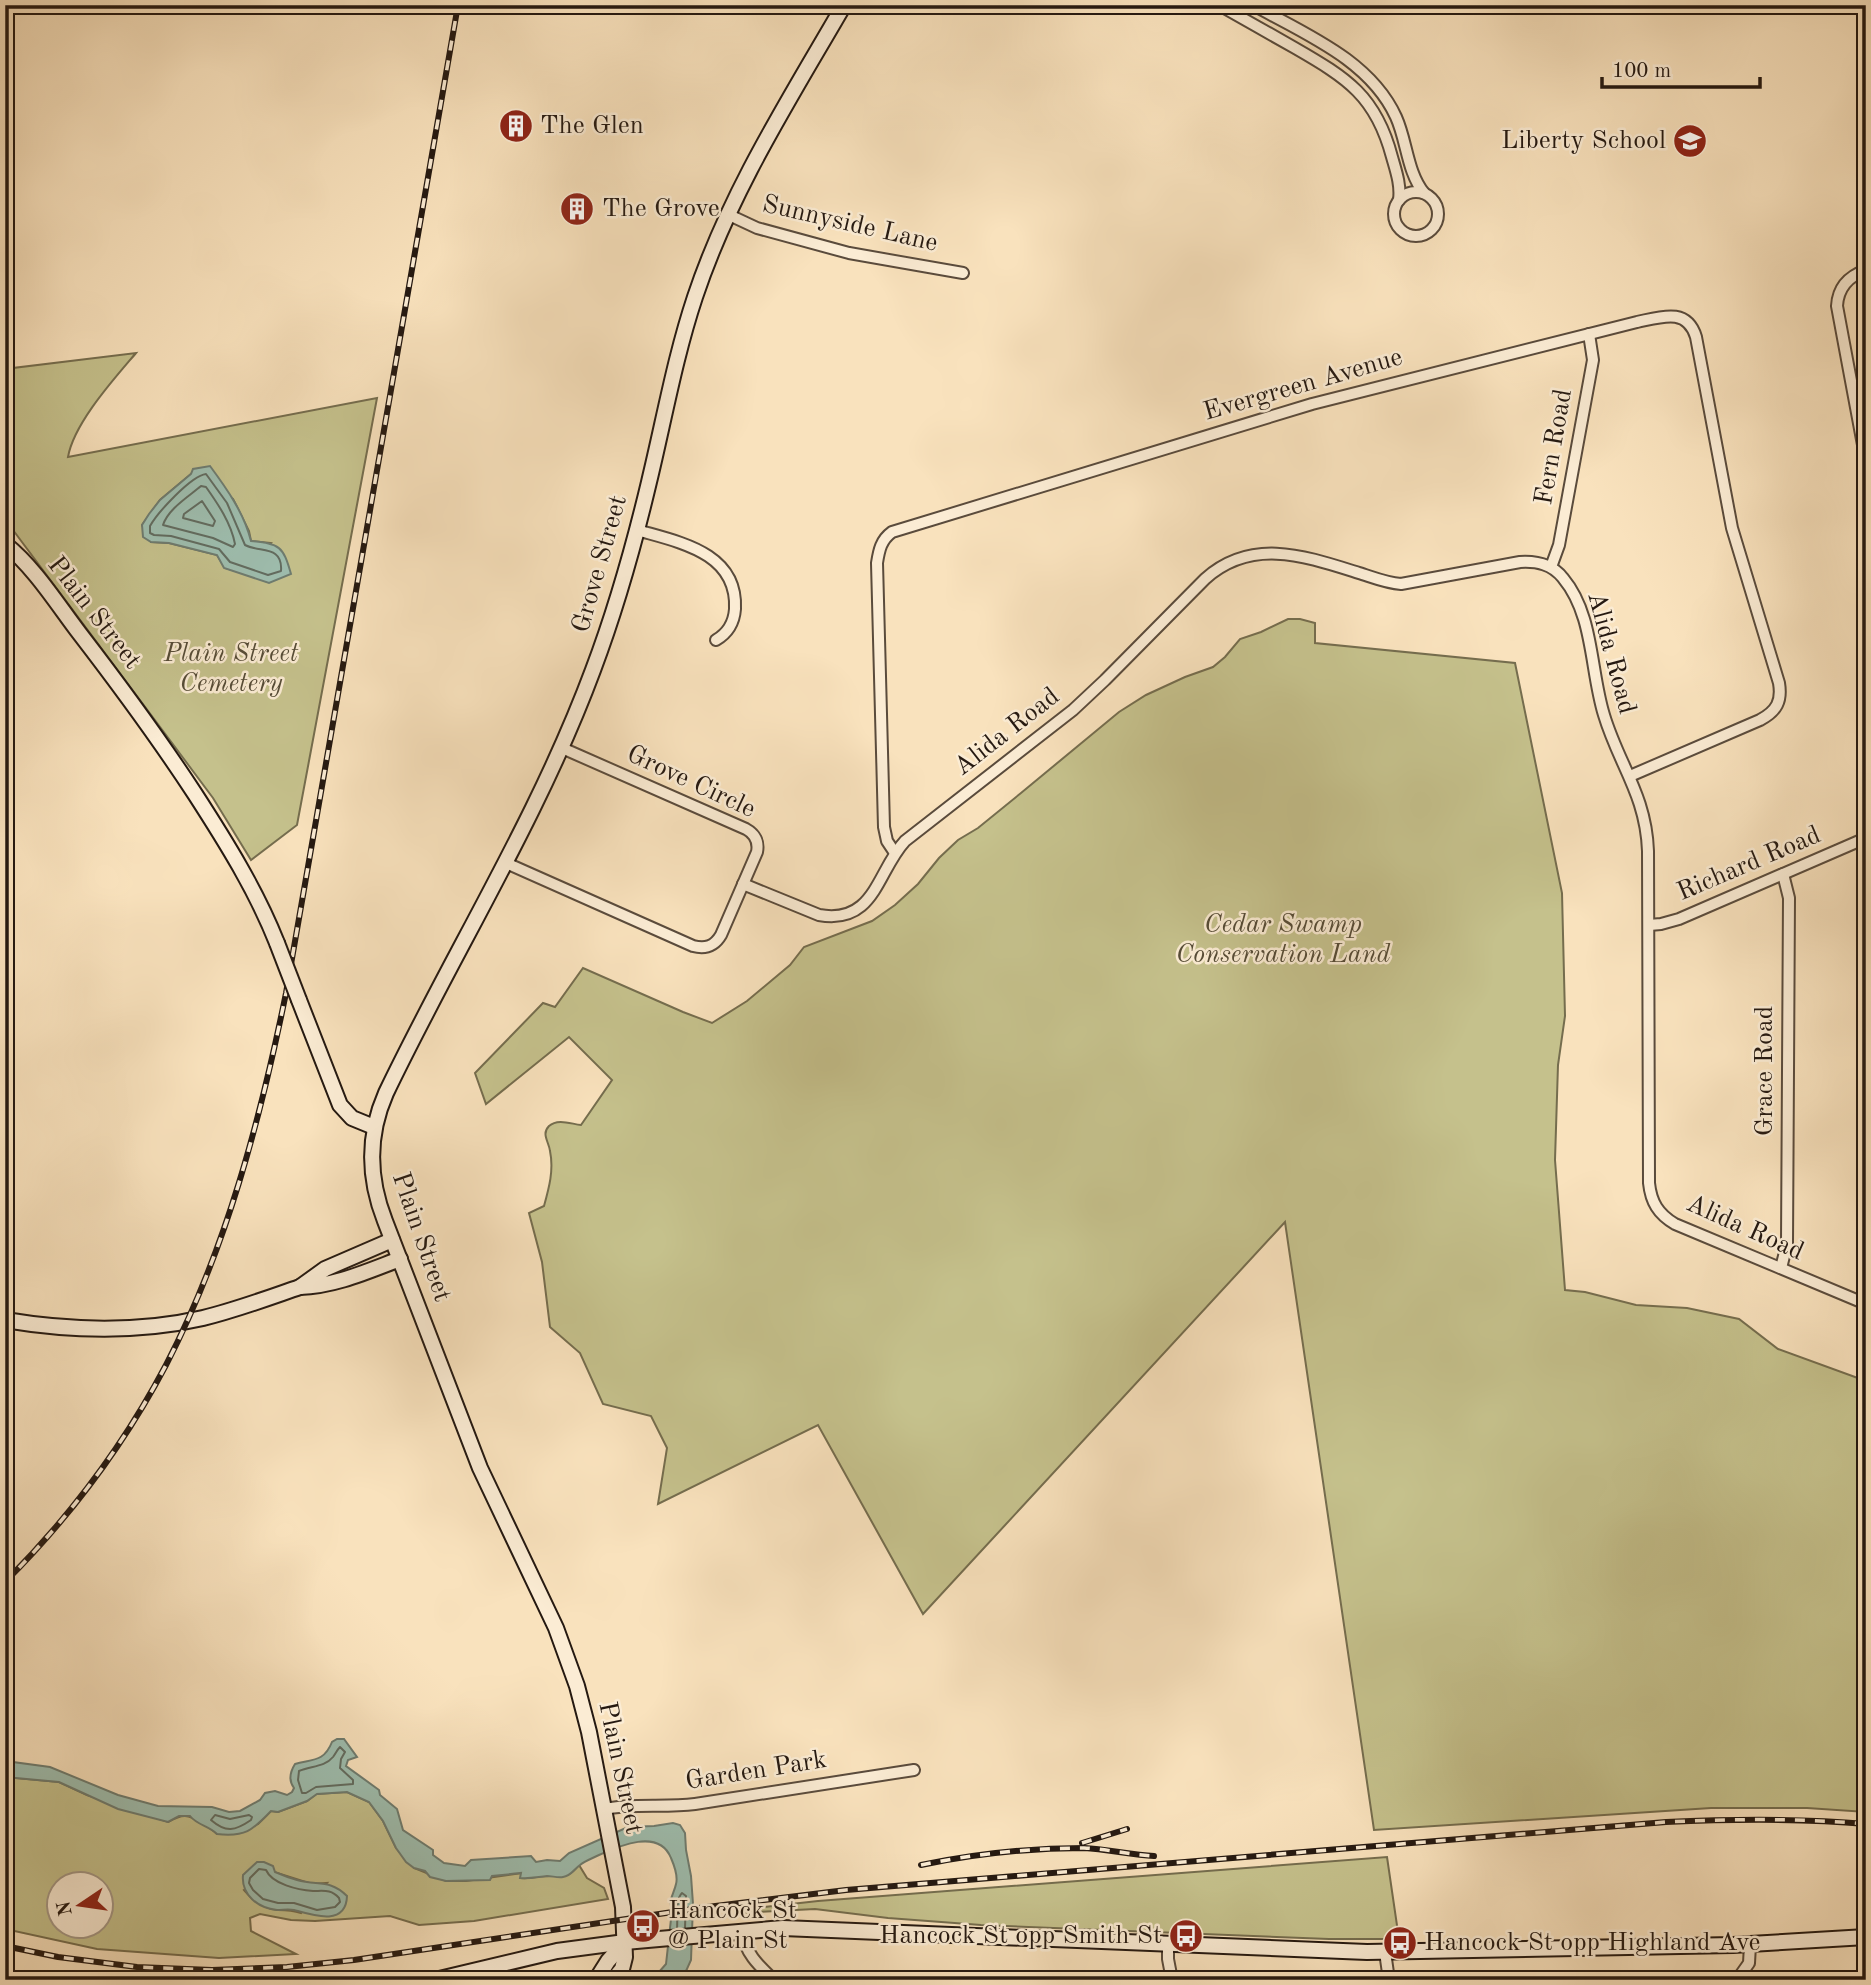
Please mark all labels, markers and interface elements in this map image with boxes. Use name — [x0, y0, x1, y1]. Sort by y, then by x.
scale bar — [1602, 46, 1759, 90]
text: 100 m — [1612, 61, 1671, 82]
building icon: The Glen — [497, 107, 535, 145]
place label: The Glen — [540, 113, 644, 139]
school or university icon: Liberty School — [1671, 122, 1709, 160]
place label: Liberty School — [1501, 128, 1666, 154]
building icon: The Grove — [558, 190, 596, 228]
street label: Sunnyside Lane — [760, 191, 940, 257]
place label: The Grove — [602, 196, 720, 222]
street label: Evergreen Avenue — [1201, 344, 1405, 426]
street label: Fern Road — [1531, 387, 1577, 507]
street label: Grove Street — [568, 492, 632, 636]
street label: Plain Street — [42, 552, 146, 674]
street label: Alida Road — [1582, 589, 1640, 717]
park label: Plain Street Cemetery — [163, 641, 299, 697]
street label: Alida Road — [950, 683, 1064, 781]
street label: Grove Circle — [623, 741, 759, 823]
street label: Richard Road — [1673, 822, 1825, 906]
park label: Cedar Swamp Conservation Land — [1176, 912, 1391, 968]
street label: Grace Road — [1752, 1006, 1778, 1136]
street label: Plain Street — [387, 1169, 455, 1305]
street label: Alida Road — [1682, 1191, 1808, 1265]
street label: Plain Street — [593, 1699, 647, 1837]
street label: Garden Park — [684, 1747, 828, 1795]
north arrow — [46, 1870, 116, 1940]
place label: Hancock St @ Plain St — [668, 1898, 797, 1954]
text: N — [55, 1899, 77, 1917]
bus stop icon: Hancock St @ Plain St — [624, 1907, 662, 1945]
bus stop icon: Hancock St opp Smith St — [1167, 1917, 1205, 1955]
place label: Hancock St opp Smith St — [879, 1923, 1162, 1949]
bus stop icon: Hancock St opp Highland Ave — [1381, 1924, 1419, 1962]
place label: Hancock St opp Highland Ave — [1424, 1930, 1761, 1956]

